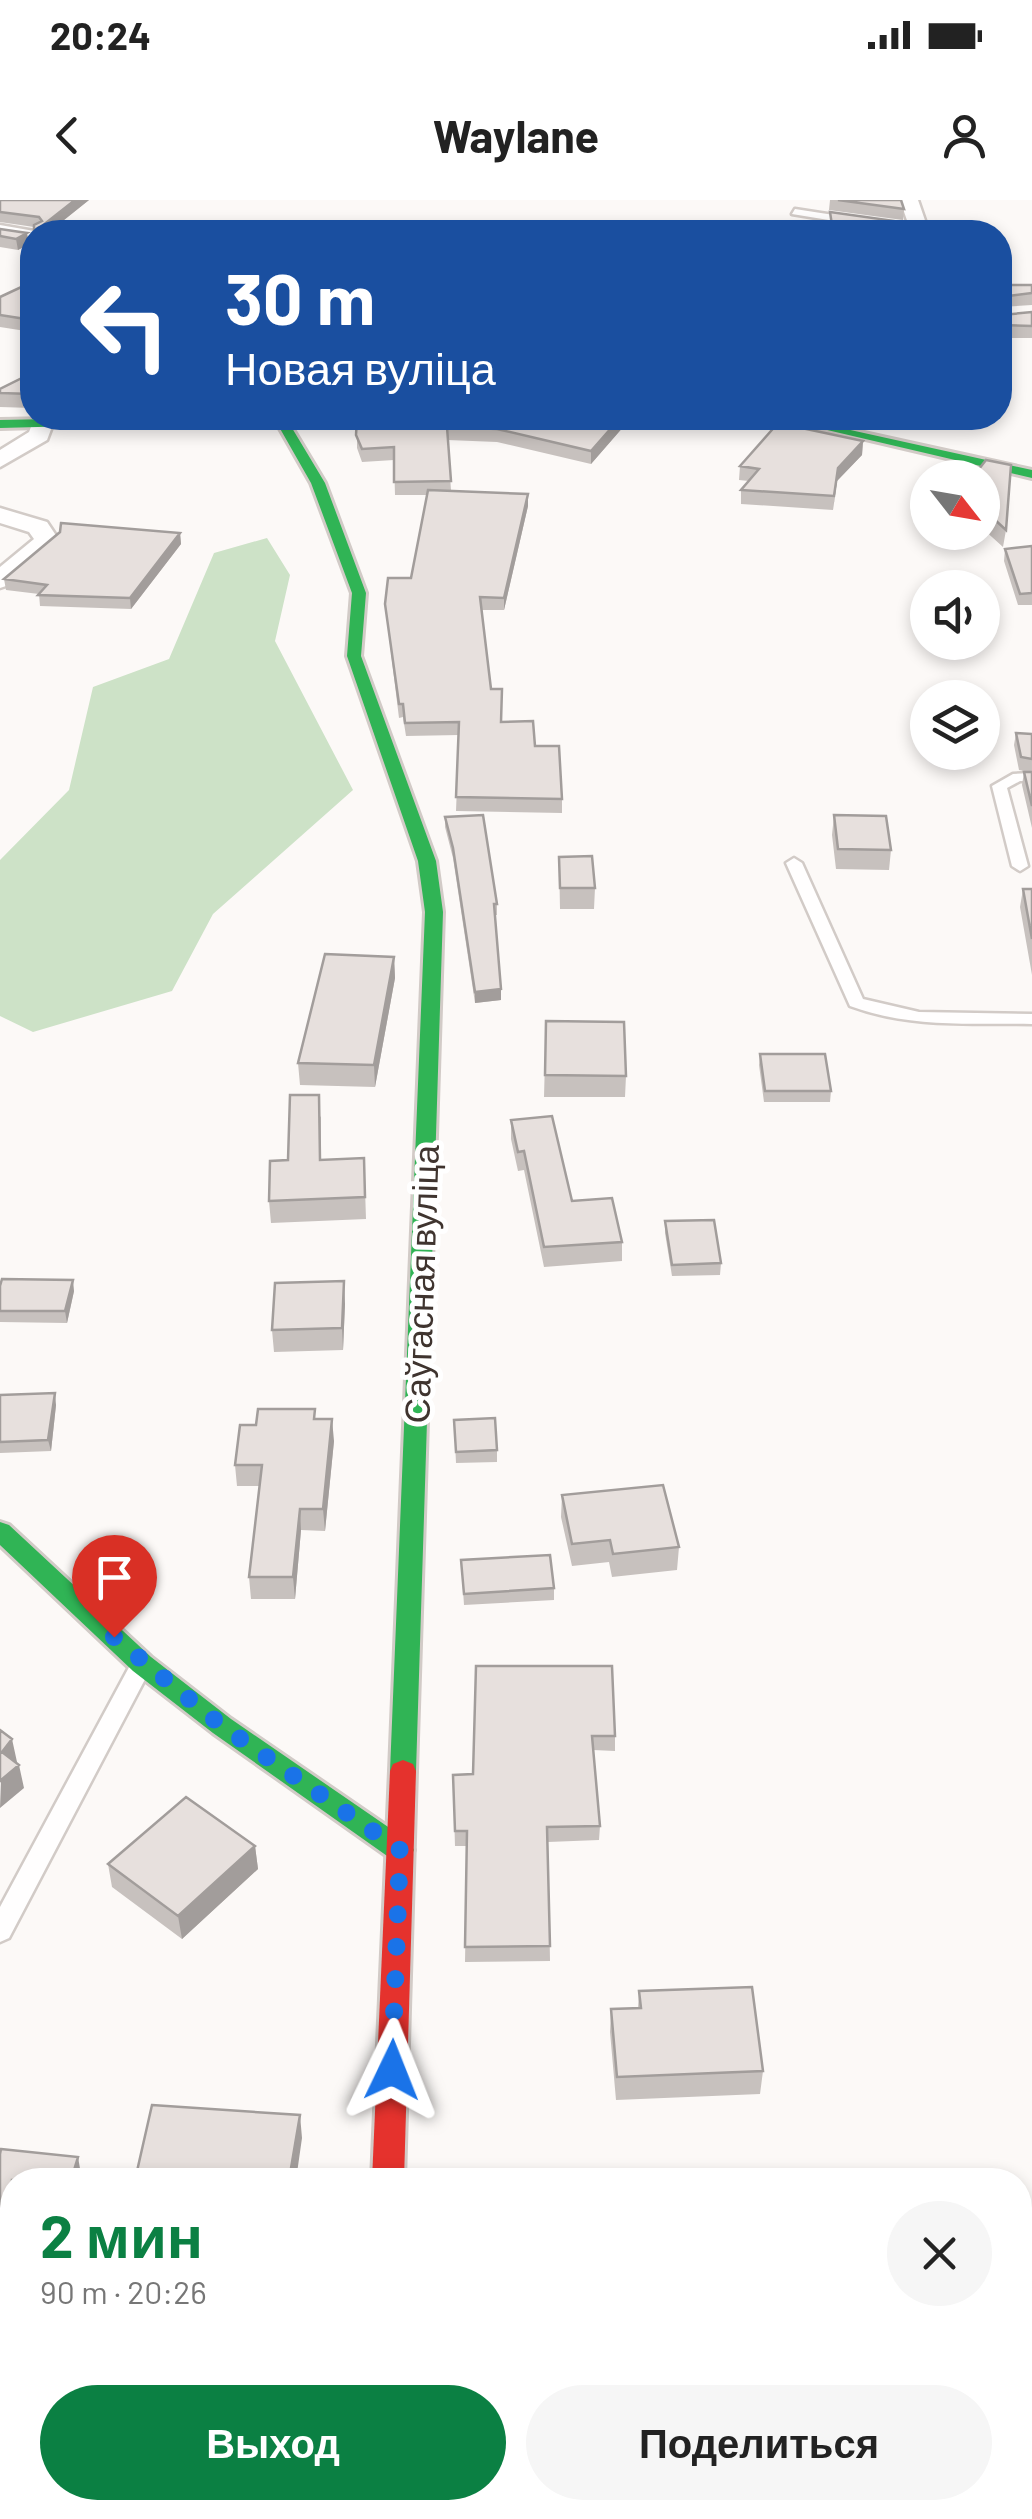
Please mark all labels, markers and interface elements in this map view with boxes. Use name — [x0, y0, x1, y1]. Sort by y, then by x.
text: 20:24 — [50, 12, 151, 58]
icon: back — [40, 108, 95, 163]
text: Waylane — [433, 108, 599, 162]
icon: person — [937, 108, 992, 163]
text: 30 m — [225, 255, 375, 339]
icon: left — [60, 260, 190, 390]
text: Новая вуліца — [225, 340, 496, 394]
north arrow — [910, 460, 1000, 550]
map controls — [910, 460, 1000, 770]
button: sound — [910, 570, 1000, 660]
button: layers — [910, 680, 1000, 770]
street label: Саўгасная вуліца — [394, 1144, 446, 1424]
pin — [72, 1535, 157, 1638]
icon: arrive — [87, 1550, 142, 1605]
position arrow — [340, 2018, 444, 2122]
text: 2 мин — [40, 2198, 203, 2270]
button: close — [887, 2201, 992, 2306]
text: 90 m · 20:26 — [40, 2272, 207, 2310]
button: Выход — [40, 2385, 506, 2500]
button: Поделиться — [526, 2385, 992, 2500]

